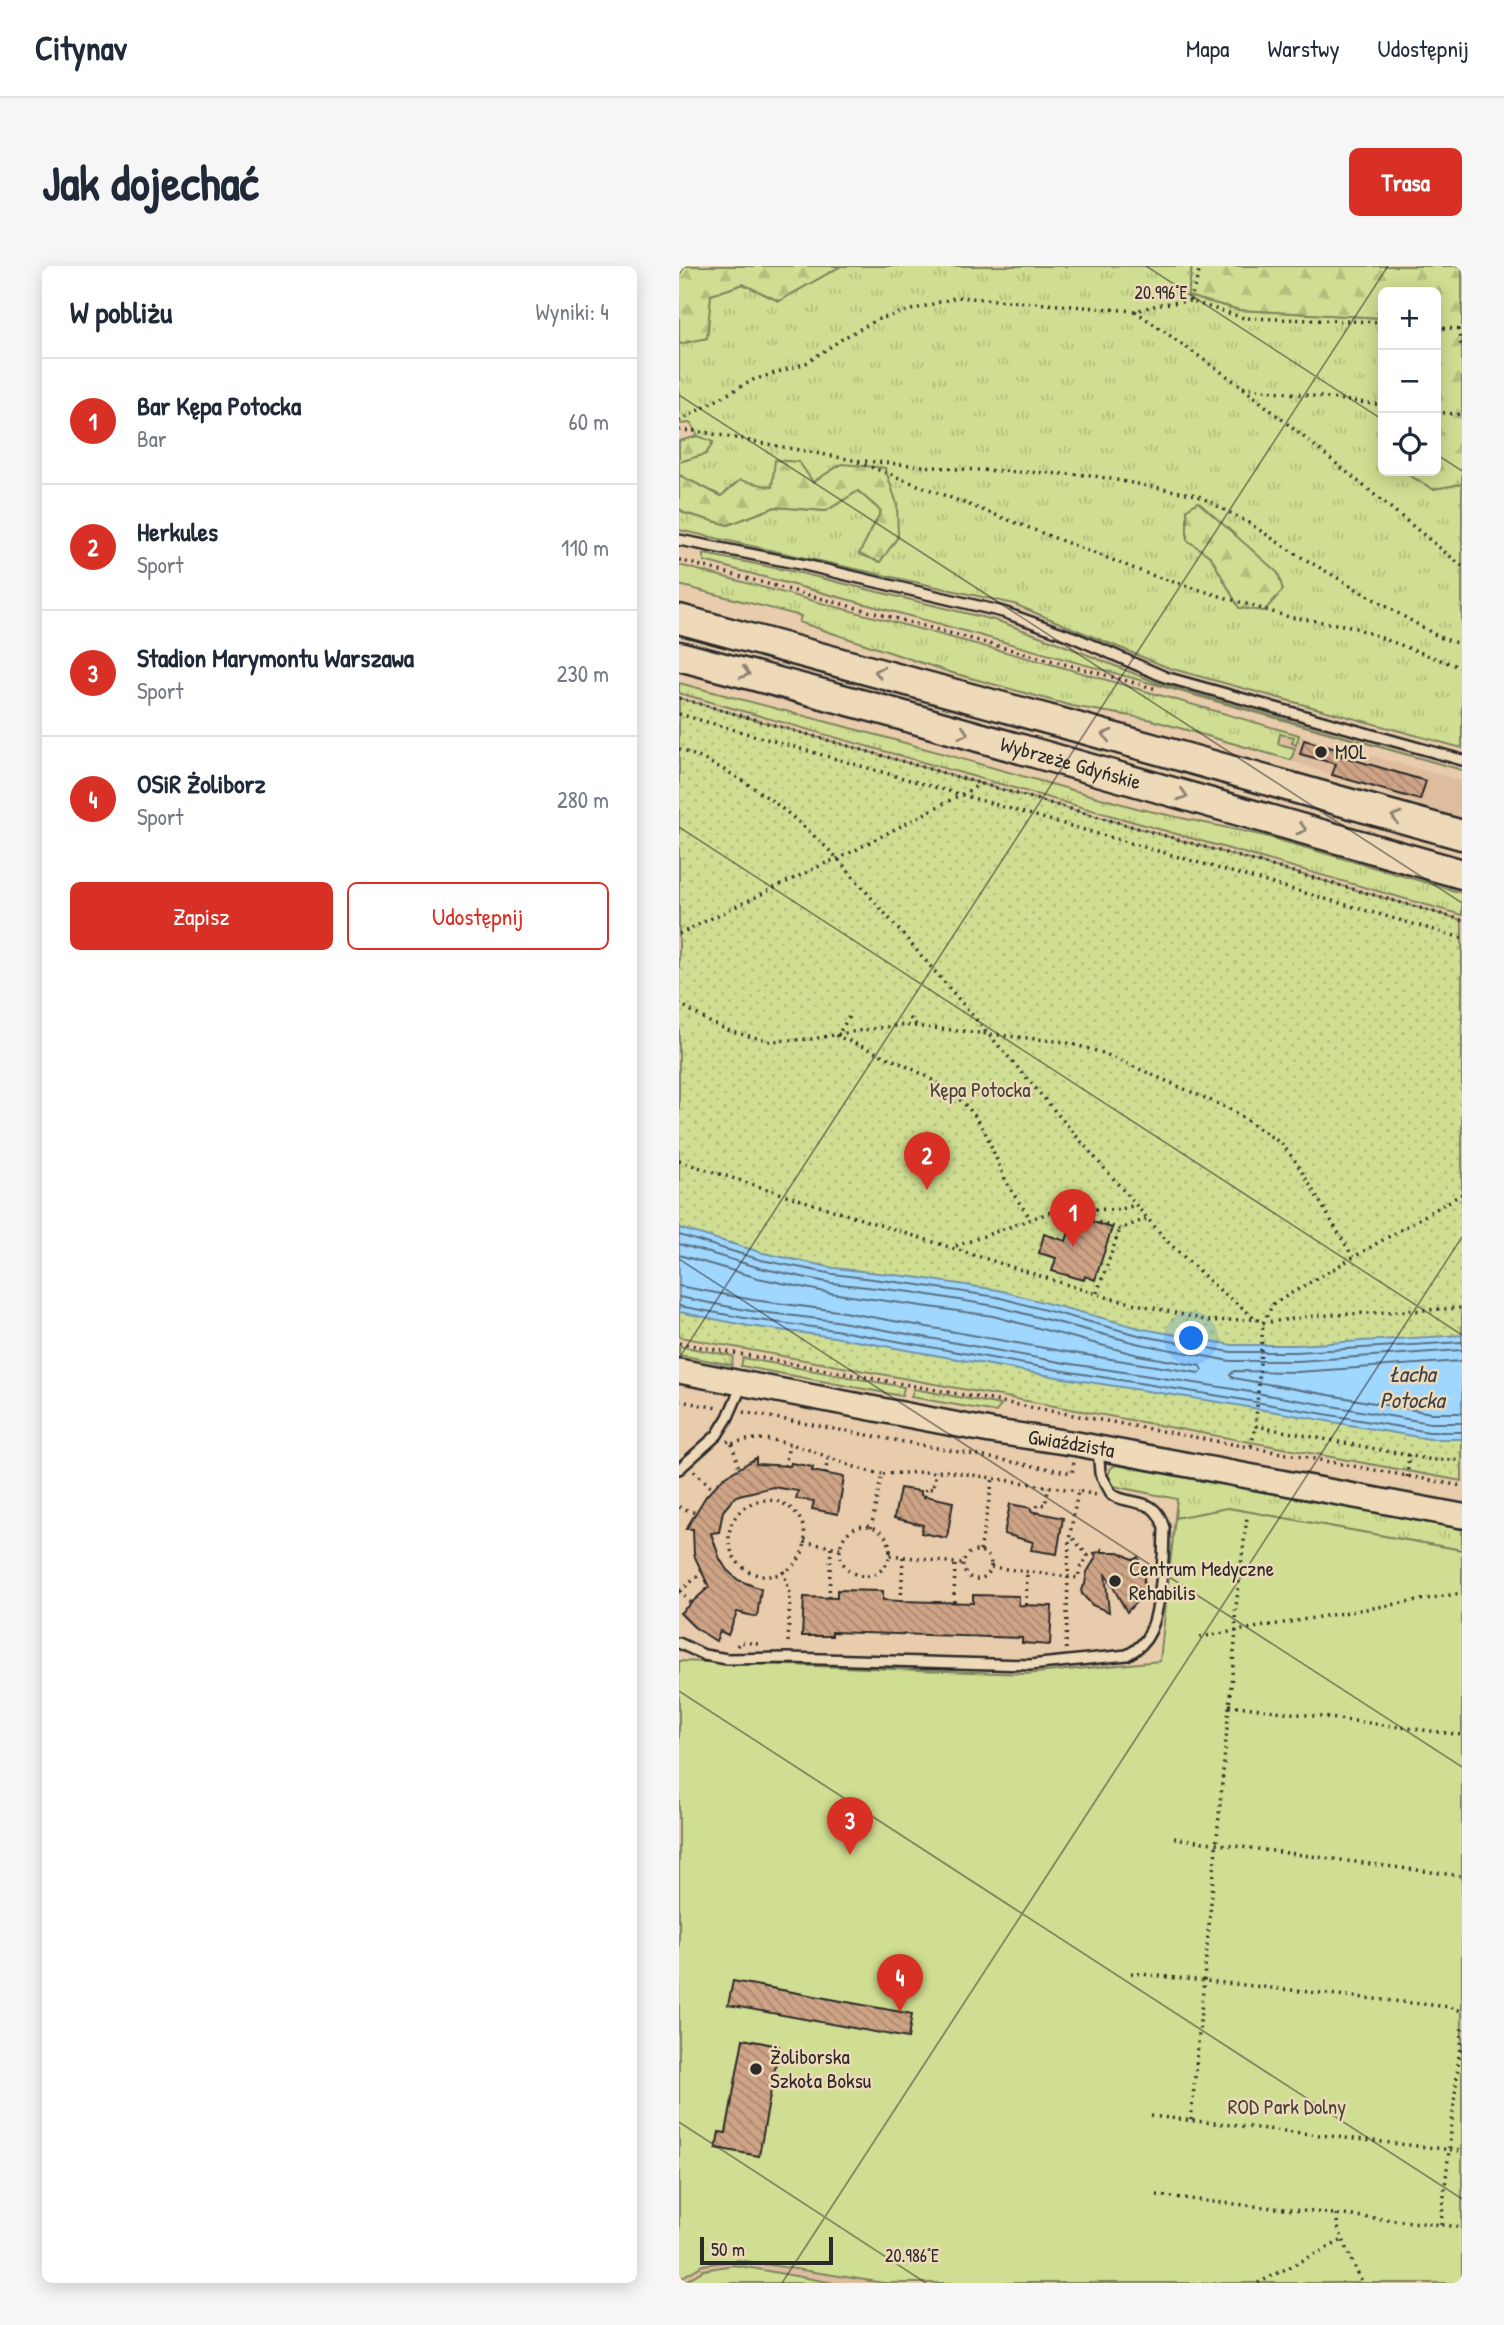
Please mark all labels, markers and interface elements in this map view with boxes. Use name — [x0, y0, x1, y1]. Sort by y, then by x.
text: Citynav — [35, 26, 127, 70]
text: Mapa — [1186, 32, 1229, 64]
text: Warstwy — [1267, 32, 1340, 64]
text: Udostępnij — [1378, 32, 1469, 64]
button: Trasa — [1349, 148, 1462, 216]
text: Jak dojechać — [42, 149, 259, 215]
text: 20.996°E — [1135, 280, 1187, 305]
map controls — [1378, 287, 1441, 476]
button: + — [1378, 287, 1441, 350]
text: W pobliżu — [70, 292, 172, 332]
text: Wyniki: 4 — [536, 296, 609, 327]
button: − — [1378, 350, 1441, 413]
text: Bar Kępa Potocka — [137, 388, 301, 423]
text: 1 — [89, 406, 97, 437]
text: 60 m — [569, 406, 609, 437]
button: locate — [1378, 413, 1441, 476]
text: Bar — [137, 423, 167, 454]
text: Herkules — [137, 514, 218, 549]
text: 2 — [88, 532, 98, 563]
text: 110 m — [561, 532, 609, 563]
text: Sport — [137, 549, 183, 580]
text: Stadion Marymontu Warszawa — [137, 640, 414, 675]
text: 3 — [88, 658, 98, 689]
text: 230 m — [557, 658, 609, 689]
one-way arrow — [739, 665, 751, 679]
one-way arrow — [873, 666, 885, 681]
text: Sport — [137, 675, 183, 706]
one-way arrow — [958, 725, 970, 739]
street label: Wybrzeże Gdyńskie — [997, 729, 1144, 796]
one-way arrow — [1101, 729, 1113, 744]
place label: MOL — [1335, 737, 1367, 766]
marker: MOL — [1313, 744, 1329, 760]
text: OSiR Żoliborz — [137, 766, 266, 801]
text: 4 — [89, 784, 97, 815]
text: 280 m — [557, 784, 609, 815]
one-way arrow — [1177, 787, 1189, 801]
text: Sport — [137, 801, 183, 832]
one-way arrow — [1390, 811, 1402, 825]
one-way arrow — [1296, 821, 1308, 836]
button: Zapisz — [70, 882, 333, 950]
button: Udostępnij — [347, 882, 609, 950]
park label: Kępa Potocka — [930, 1075, 1030, 1104]
pin: 2 — [904, 1132, 950, 1190]
pin: 1 — [1050, 1189, 1096, 1247]
your location — [1174, 1321, 1208, 1355]
water label: Łacha Potocka — [1380, 1358, 1446, 1415]
street label: Gwiaździsta — [1026, 1422, 1117, 1465]
place label: Centrum Medyczne Rehabilis — [1129, 1554, 1274, 1607]
marker: Centrum Medyczne Rehabilis — [1107, 1573, 1123, 1589]
pin: 3 — [827, 1797, 873, 1855]
pin: 4 — [877, 1954, 923, 2012]
place label: Żoliborska Szkoła Boksu — [770, 2042, 872, 2095]
marker: Żoliborska Szkoła Boksu — [748, 2061, 764, 2077]
park label: ROD Park Dolny — [1228, 2092, 1346, 2121]
scale bar — [700, 2234, 833, 2266]
text: 50 m — [711, 2236, 745, 2262]
text: 20.986°E — [885, 2243, 939, 2268]

